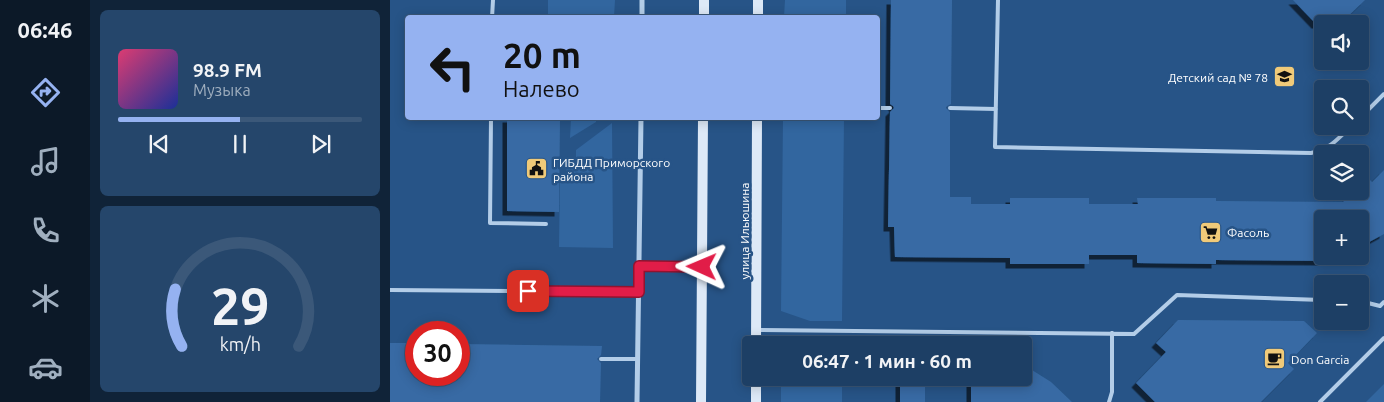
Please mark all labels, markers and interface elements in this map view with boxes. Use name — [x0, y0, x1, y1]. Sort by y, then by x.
map controls — [1314, 15, 1369, 330]
button: sound — [1314, 15, 1369, 70]
text: 06:46 — [17, 17, 73, 42]
icon: left — [420, 35, 485, 100]
text: 20 m — [503, 35, 581, 75]
text: 98.9 FM — [193, 59, 262, 81]
school or university icon: Детский сад № 78 — [1272, 65, 1296, 89]
place label: Детский сад № 78 — [1168, 71, 1268, 84]
icon: directions — [28, 75, 63, 110]
text: Налево — [503, 76, 580, 101]
button: search — [1314, 80, 1369, 135]
text: Музыка — [193, 81, 251, 99]
icon: previous — [145, 130, 173, 158]
icon: pause — [226, 130, 254, 158]
icon: next — [307, 130, 335, 158]
icon: music — [28, 144, 63, 179]
button: layers — [1314, 145, 1369, 200]
place label: ГИБДД Приморского района — [553, 156, 670, 183]
public building icon: ГИБДД Приморского района — [525, 157, 549, 181]
street label: улица Ильюшина — [738, 183, 751, 279]
button: + — [1314, 210, 1369, 265]
icon: phone — [28, 213, 63, 248]
supermarket icon: Фасоль — [1199, 220, 1223, 244]
place label: Фасоль — [1227, 226, 1269, 239]
position arrow — [675, 240, 727, 292]
pin — [507, 270, 549, 312]
button: − — [1314, 275, 1369, 330]
text: 29 — [211, 277, 269, 335]
icon: arrive — [514, 277, 542, 305]
icon: climate — [28, 281, 63, 316]
speed limit sign: 30 — [405, 321, 470, 386]
text: km/h — [219, 334, 261, 354]
cafe icon: Don Garcia — [1263, 347, 1287, 371]
icon: car — [28, 350, 63, 385]
text: 06:47 · 1 мин · 60 m — [802, 350, 972, 372]
place label: Don Garcia — [1291, 353, 1349, 366]

